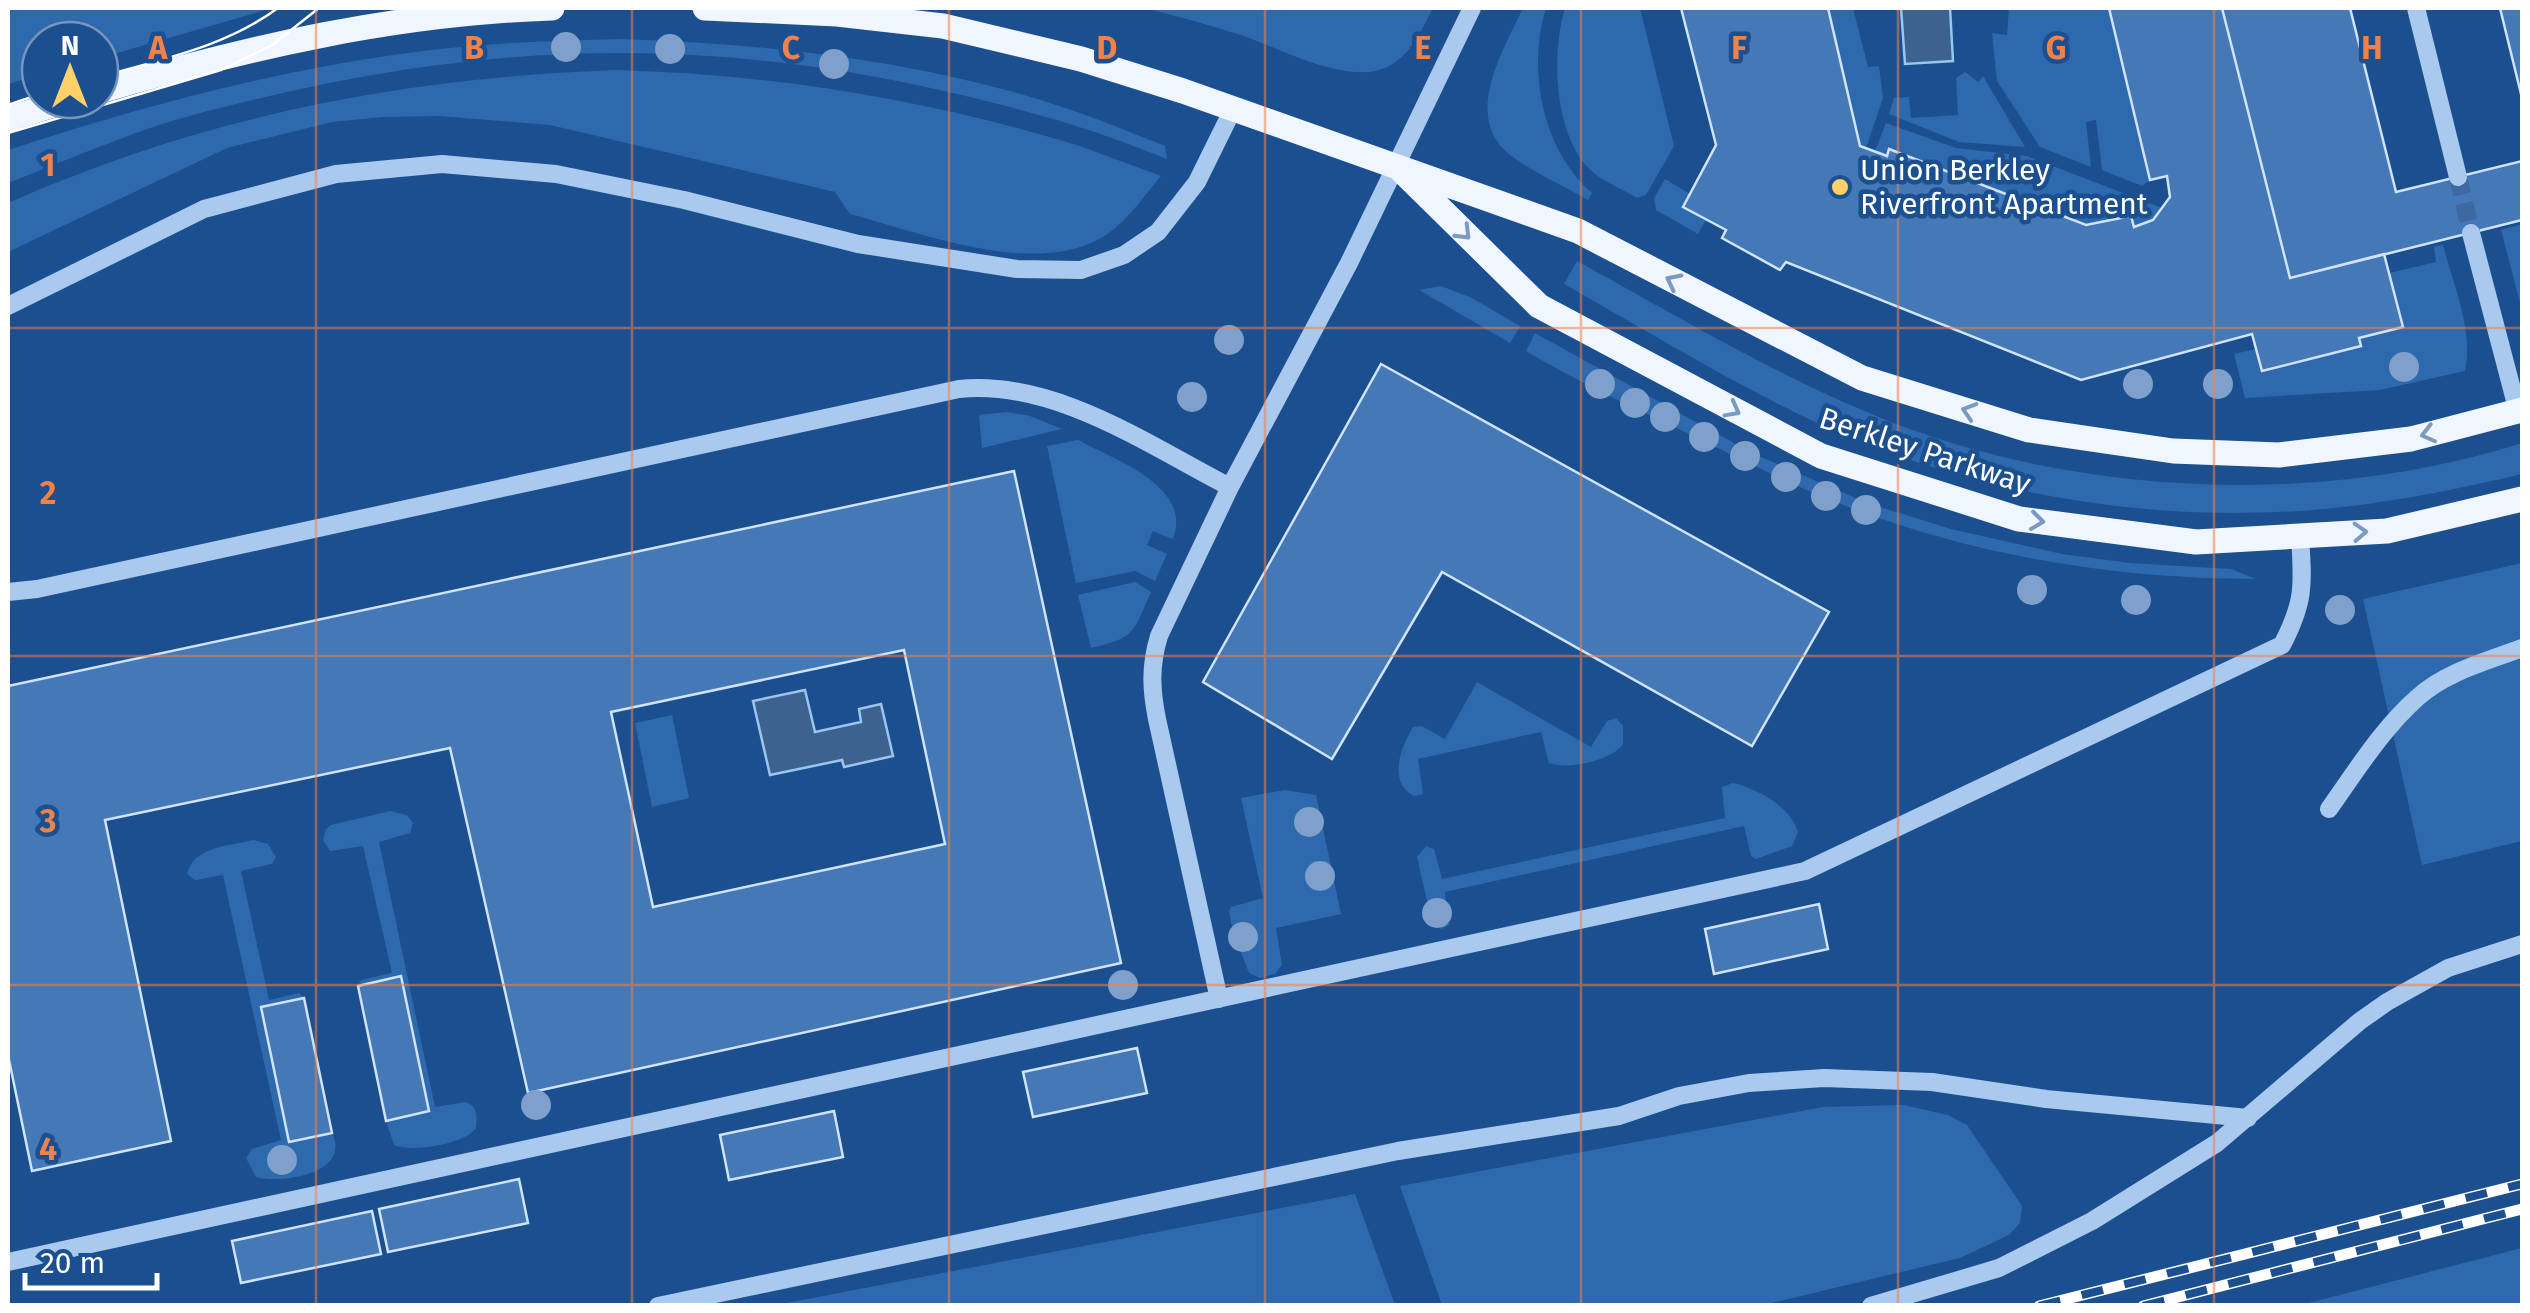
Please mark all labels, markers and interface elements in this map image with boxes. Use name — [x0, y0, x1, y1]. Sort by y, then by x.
north arrow — [20, 20, 120, 120]
text: N — [61, 29, 79, 62]
text: A — [148, 29, 169, 67]
text: B — [464, 29, 484, 67]
text: C — [782, 29, 801, 67]
text: D — [1097, 29, 1117, 67]
text: E — [1415, 29, 1431, 67]
text: F — [1731, 29, 1747, 67]
text: G — [2046, 29, 2066, 67]
text: H — [2361, 29, 2383, 67]
text: 1 — [41, 146, 55, 184]
place label: Union Berkley Riverfront Apartment — [1860, 152, 2148, 222]
marker: Union Berkley Riverfront Apartment — [1829, 176, 1851, 198]
one-way arrow — [1453, 221, 1471, 239]
one-way arrow — [1665, 273, 1683, 293]
one-way arrow — [1723, 398, 1741, 417]
street label: Berkley Parkway — [1815, 400, 2035, 502]
one-way arrow — [1961, 403, 1978, 423]
one-way arrow — [2420, 423, 2437, 444]
text: 2 — [40, 474, 56, 512]
one-way arrow — [2029, 510, 2045, 531]
one-way arrow — [2353, 522, 2369, 543]
text: 3 — [39, 802, 56, 840]
text: 4 — [39, 1130, 57, 1168]
scale bar — [25, 1228, 158, 1290]
text: 20 m — [40, 1245, 105, 1281]

